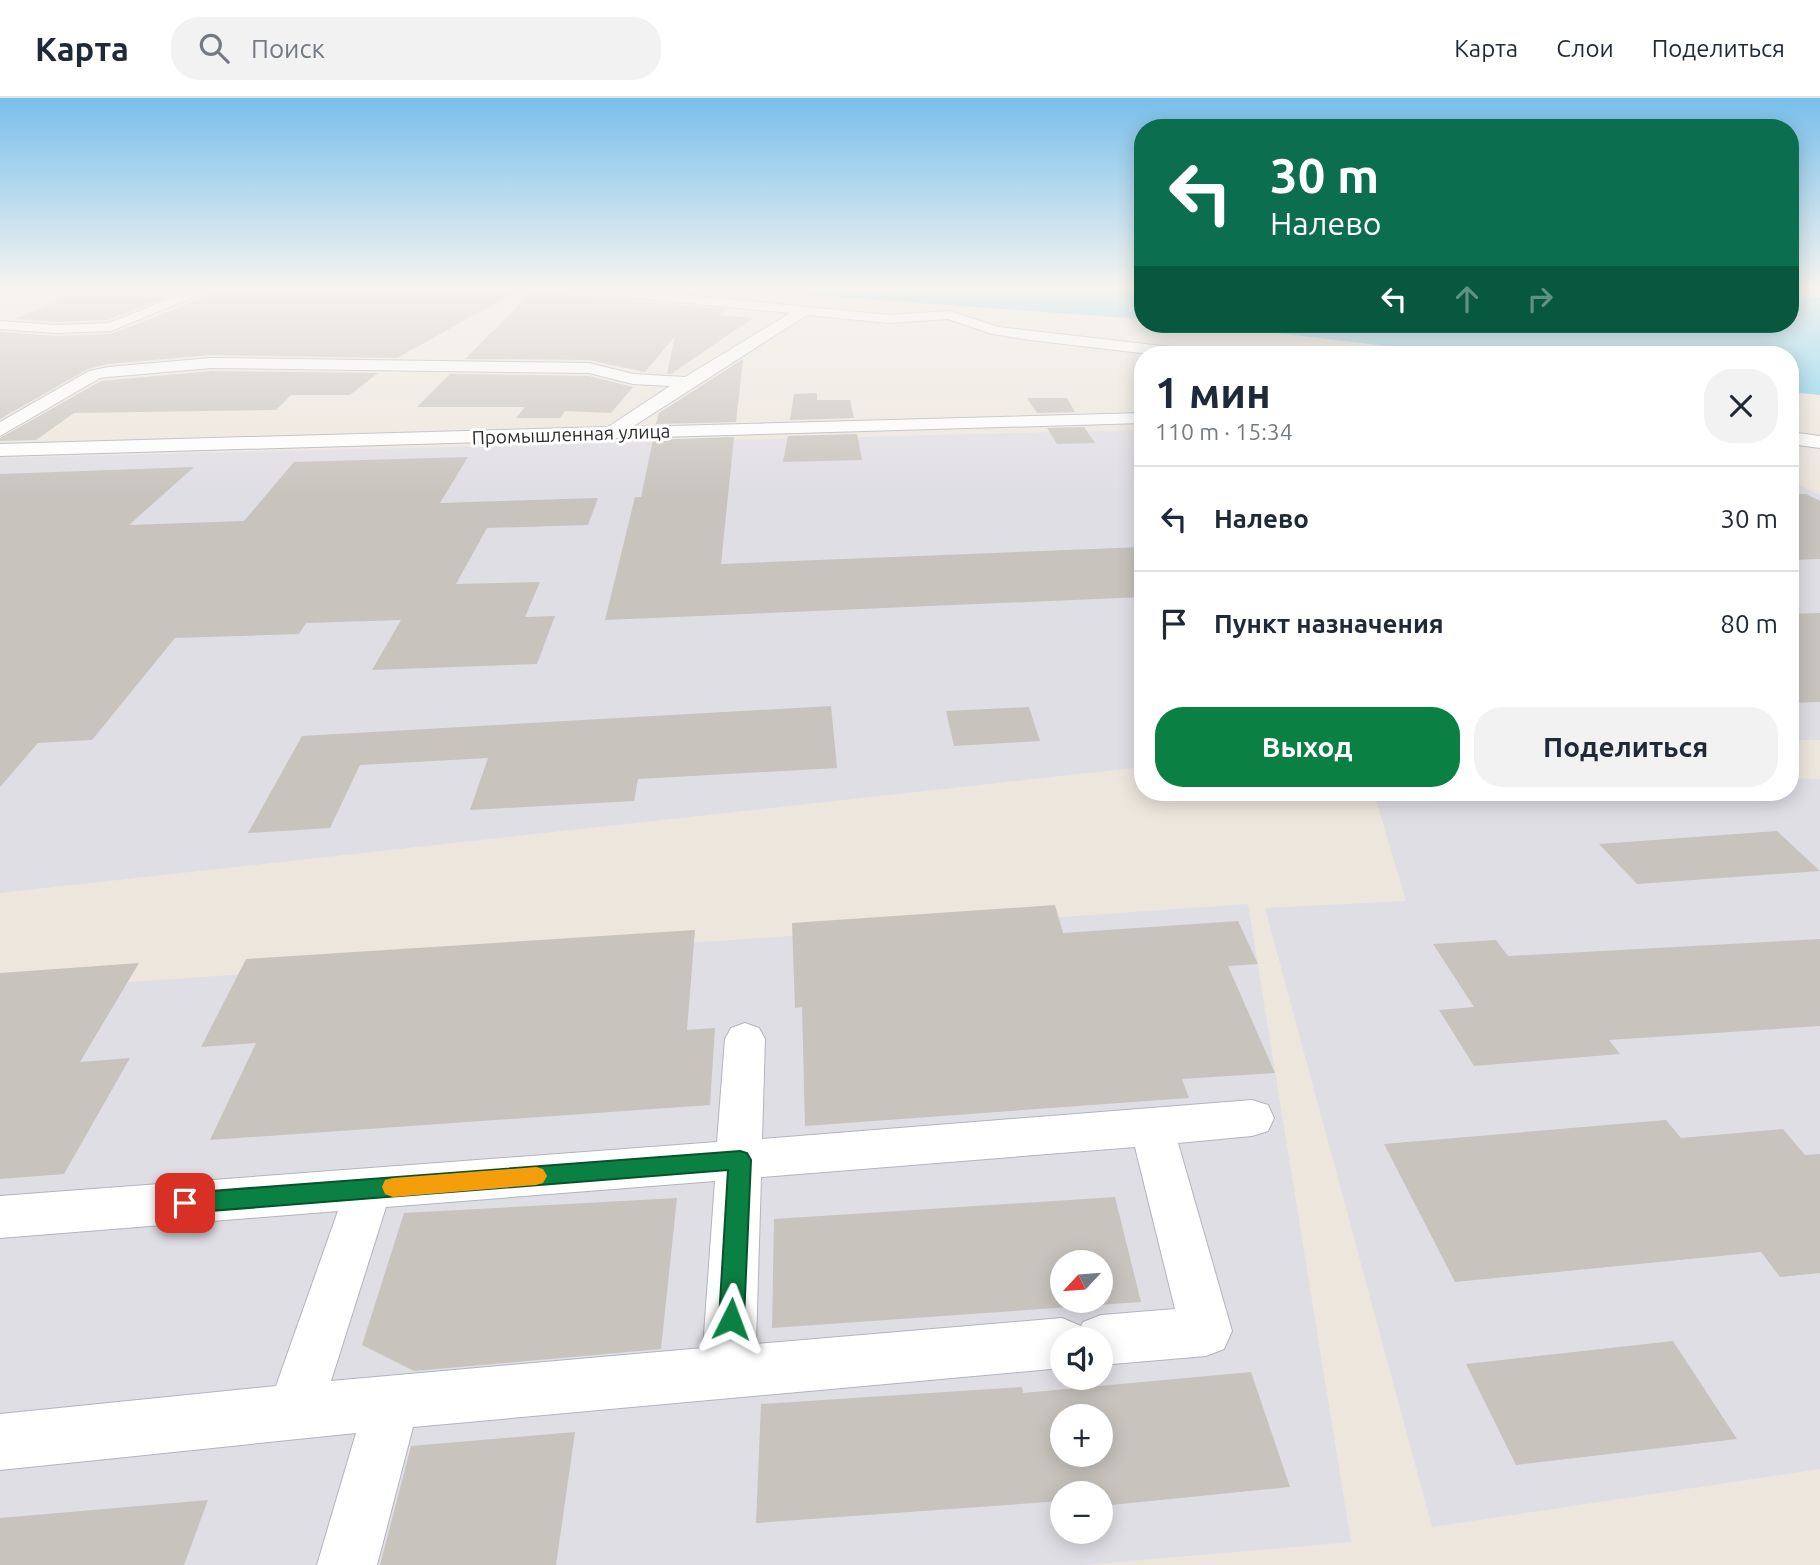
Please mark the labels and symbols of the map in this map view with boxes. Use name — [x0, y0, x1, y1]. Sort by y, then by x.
street label: Промышленная улица — [471, 420, 671, 448]
pin — [155, 1173, 215, 1233]
north arrow — [1050, 1250, 1113, 1312]
position arrow — [694, 1282, 768, 1356]

